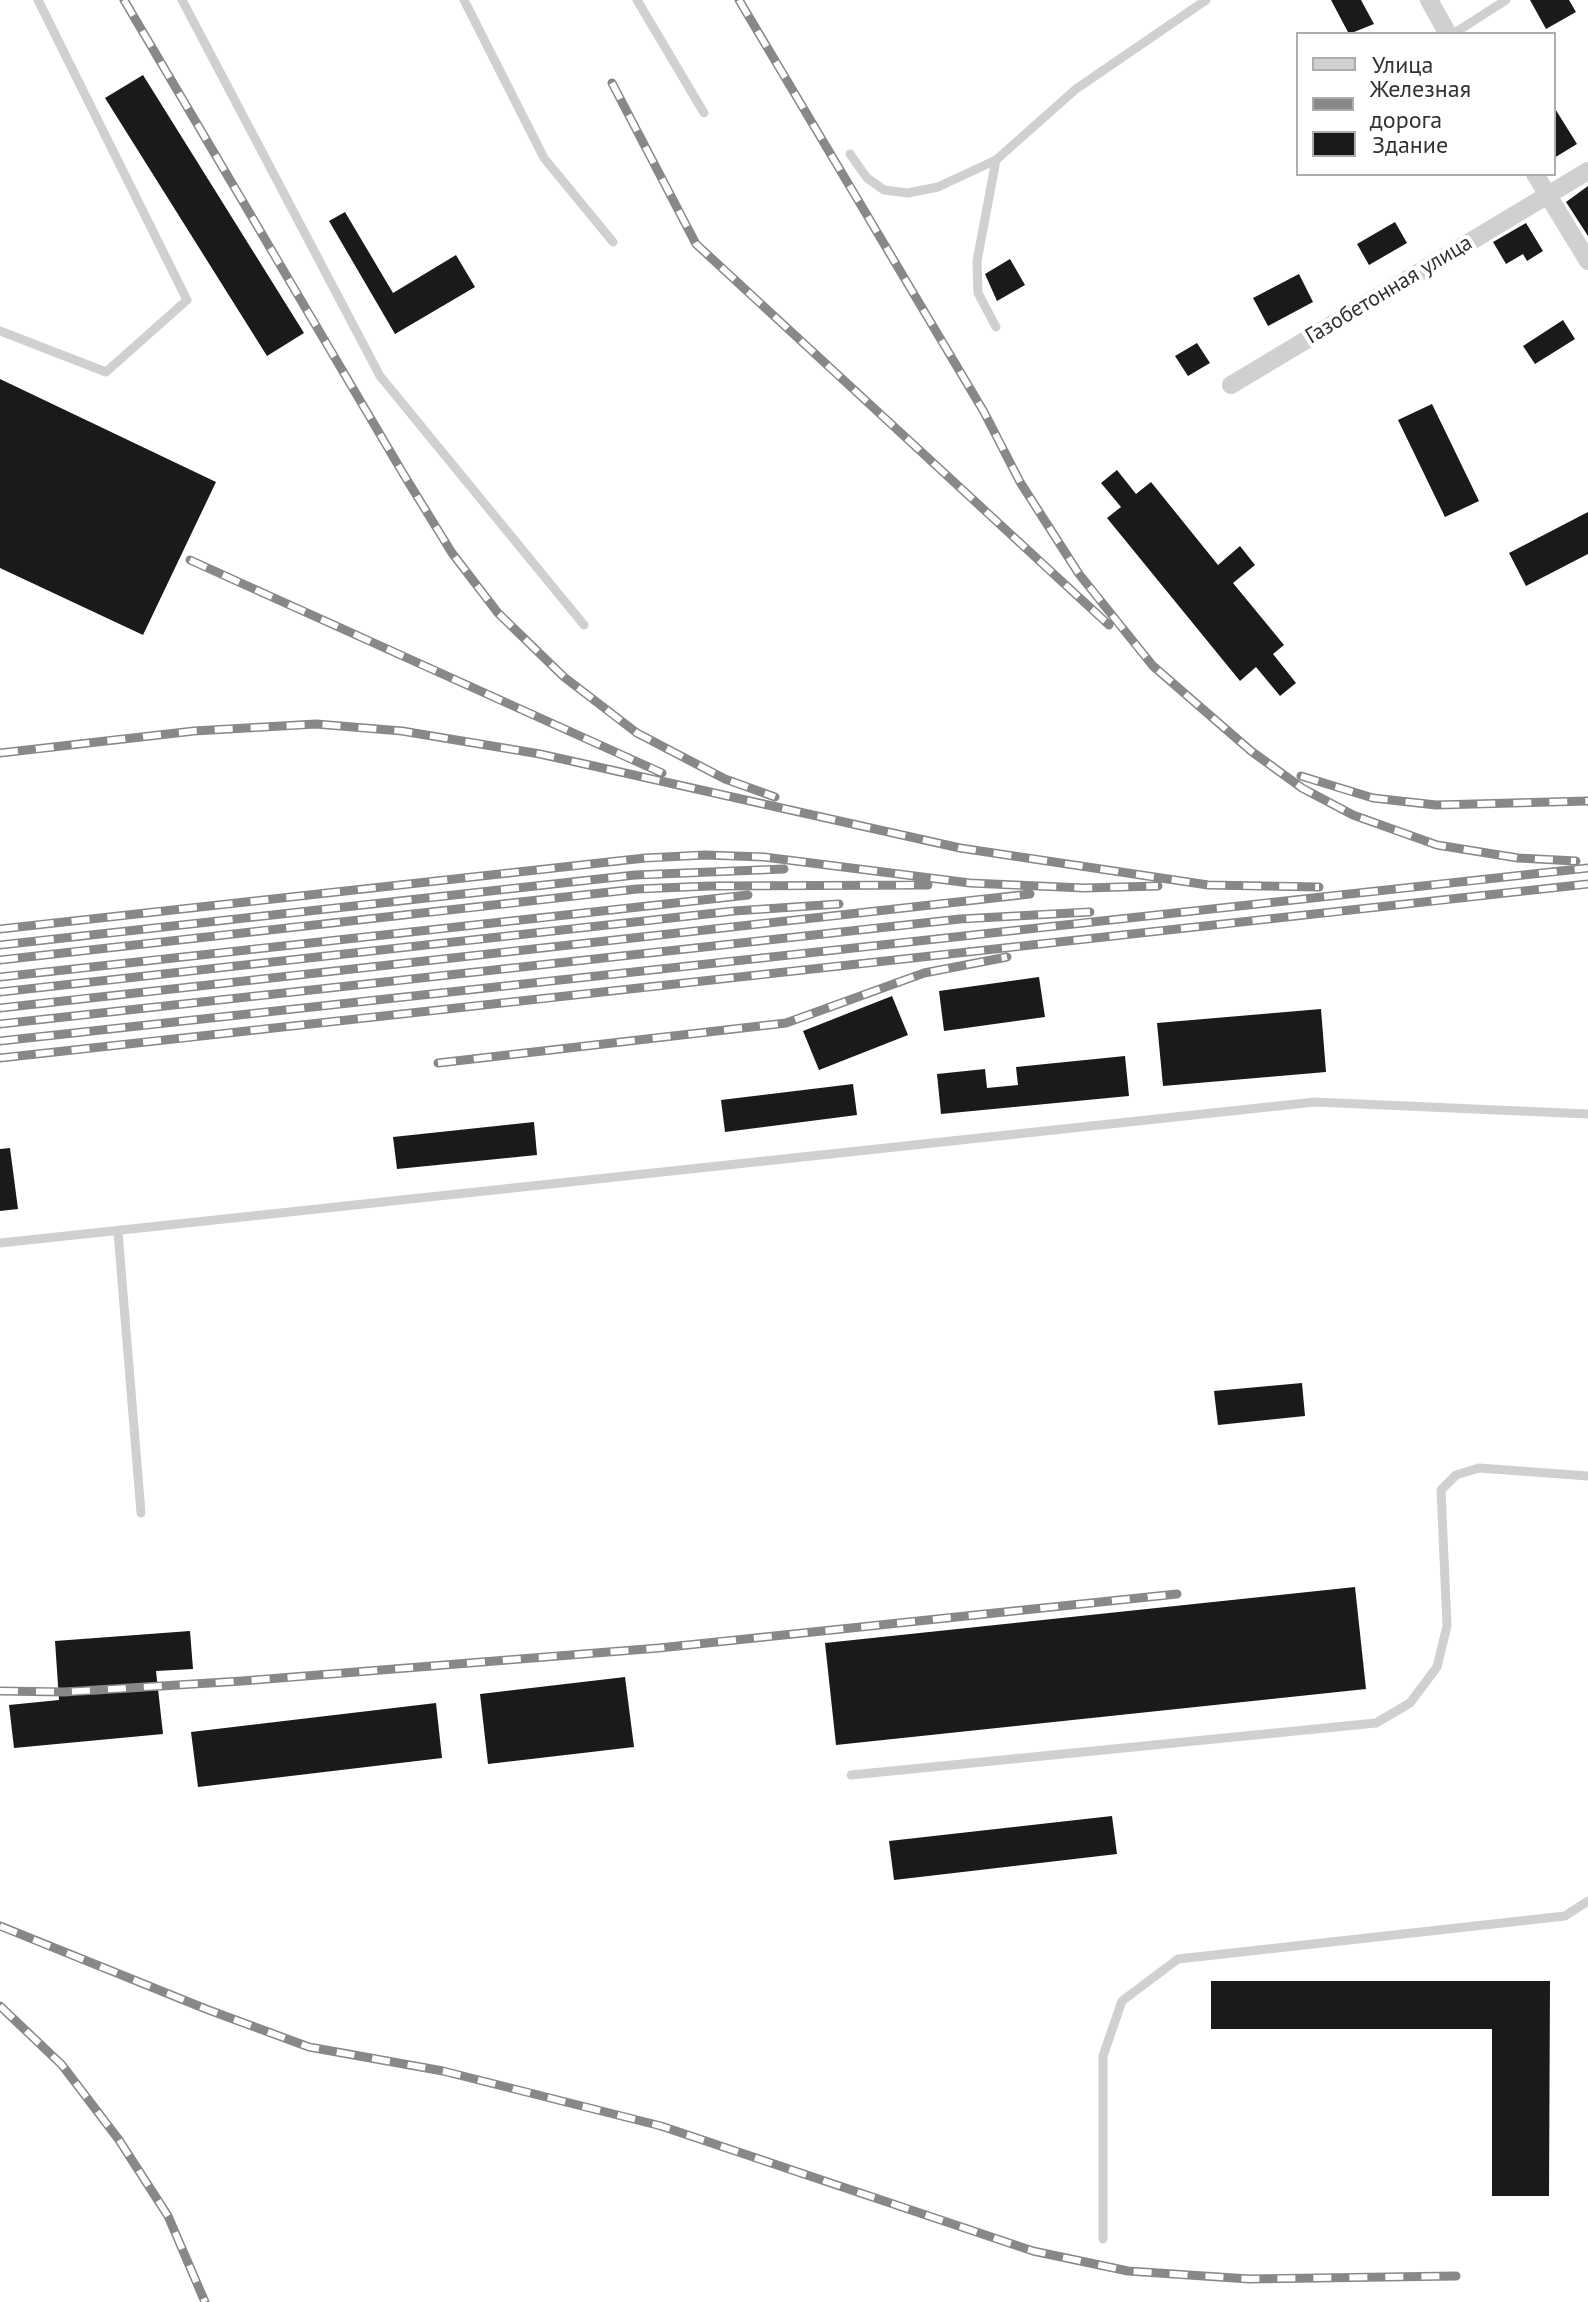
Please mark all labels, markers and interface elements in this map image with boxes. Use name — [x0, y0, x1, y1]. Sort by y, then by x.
legend — [1296, 32, 1556, 176]
text: Улица — [1372, 49, 1433, 80]
text: Железная дорога — [1370, 73, 1471, 135]
text: Здание — [1372, 129, 1448, 160]
street label: Газобетонная улица — [1301, 230, 1477, 350]

